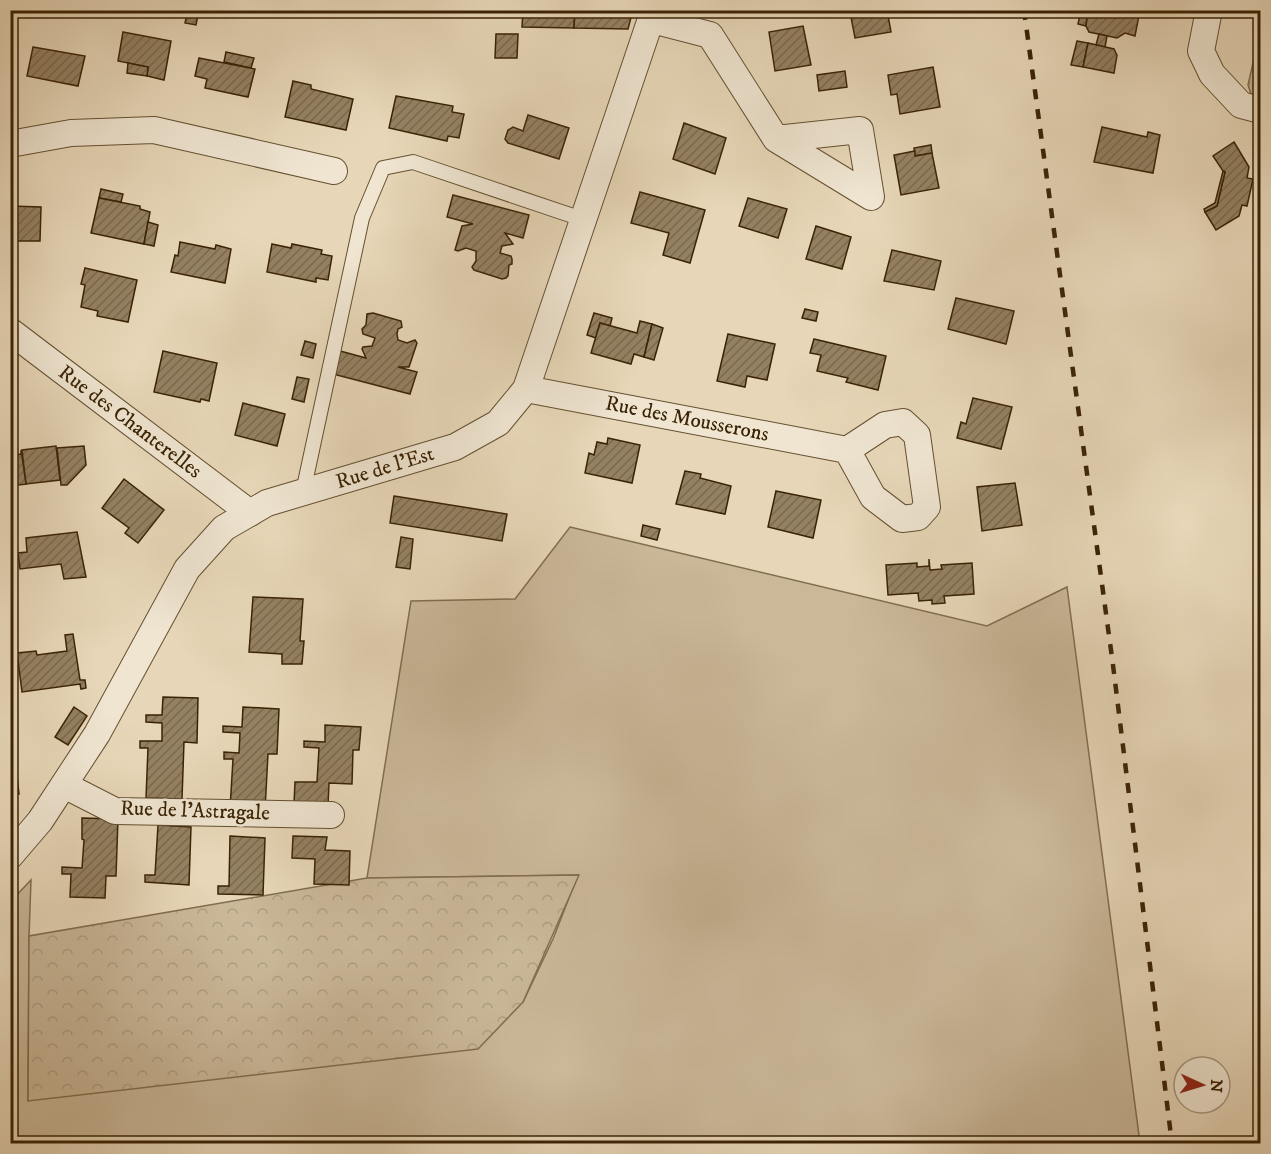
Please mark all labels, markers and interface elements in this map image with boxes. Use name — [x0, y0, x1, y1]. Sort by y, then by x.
street label: Rue des Chanterelles — [53, 360, 207, 484]
street label: Rue des Mousserons — [603, 390, 771, 448]
street label: Rue de l'Est — [333, 441, 437, 495]
street label: Rue de l'Astragale — [120, 795, 271, 827]
north arrow — [1172, 1055, 1232, 1115]
text: N — [1206, 1079, 1226, 1093]

